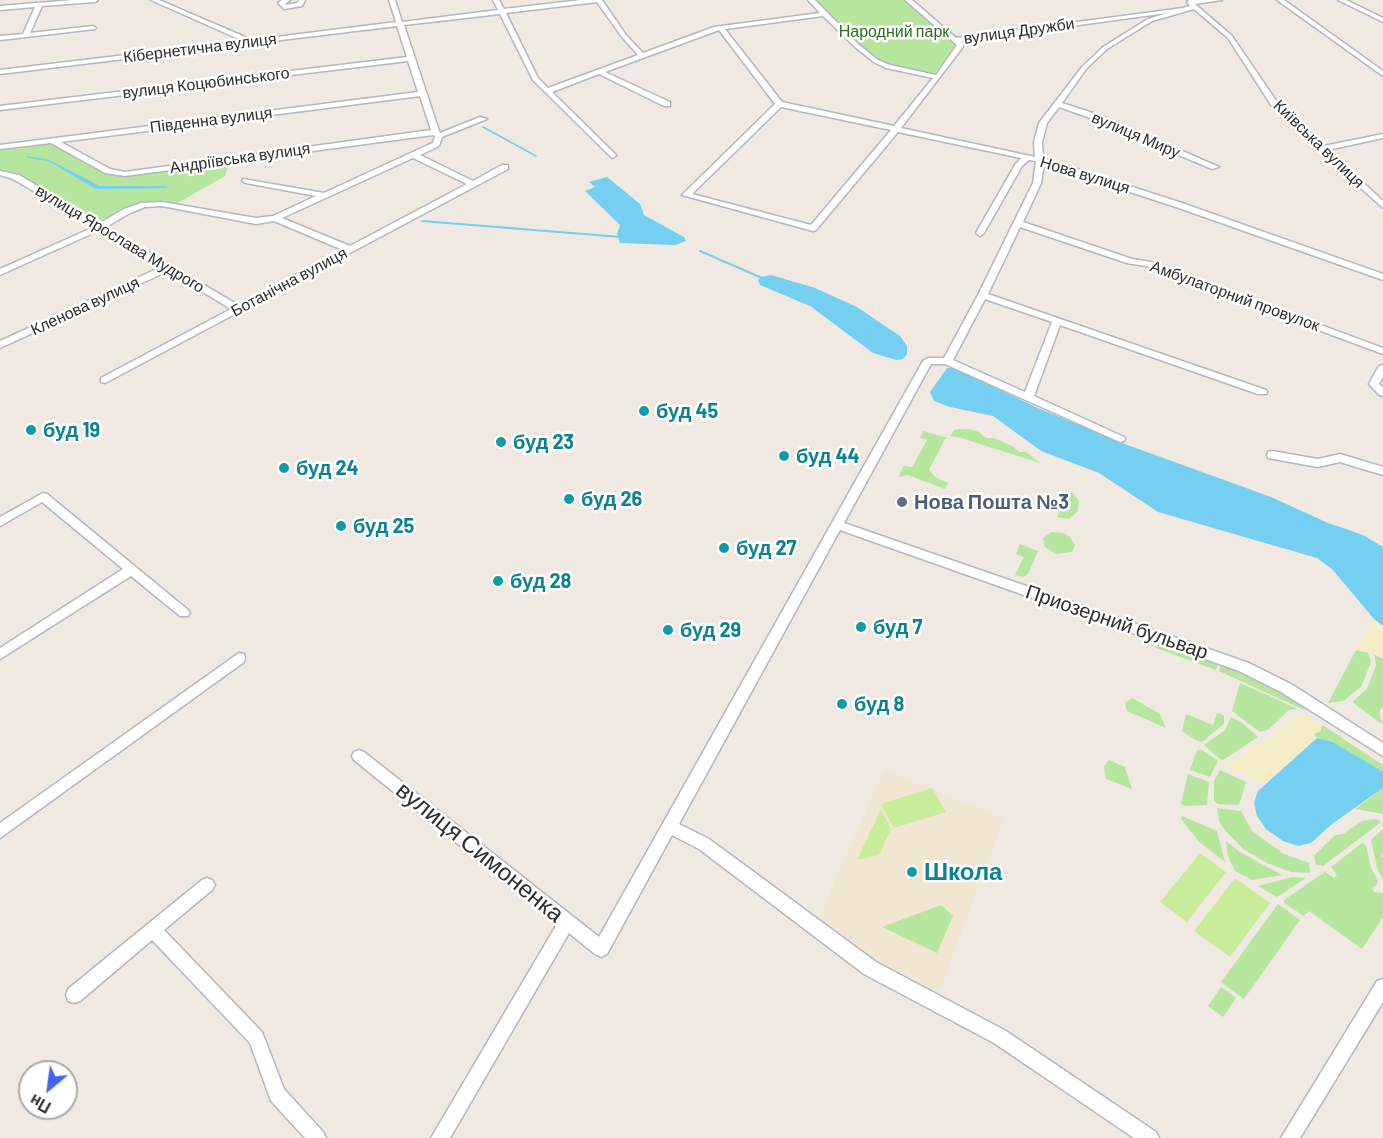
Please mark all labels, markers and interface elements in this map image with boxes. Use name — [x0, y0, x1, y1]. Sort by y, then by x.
street label: вулиця Дружби — [962, 14, 1076, 48]
park label: Народний парк — [839, 22, 949, 42]
street label: Кібернетична вулиця — [122, 29, 278, 67]
street label: вулиця Коцюбинського — [121, 63, 291, 103]
street label: Київська вулиця — [1270, 96, 1368, 192]
street label: Південна вулиця — [149, 103, 273, 137]
street label: вулиця Миру — [1089, 108, 1183, 162]
street label: Андріївська вулиця — [168, 139, 312, 177]
street label: Нова вулиця — [1038, 152, 1132, 198]
street label: вулиця Ярослава Мудрого — [32, 181, 208, 297]
street label: Ботанічна вулиця — [228, 243, 350, 321]
street label: Амбулаторний провулок — [1148, 256, 1322, 336]
street label: Кленова вулиця — [28, 272, 142, 340]
place label: буд 45 — [656, 399, 718, 423]
marker: буд 45 — [637, 404, 651, 418]
place label: буд 19 — [43, 418, 100, 442]
marker: буд 19 — [24, 423, 38, 437]
place label: буд 23 — [513, 430, 574, 454]
marker: буд 23 — [494, 435, 508, 449]
place label: буд 44 — [796, 444, 860, 468]
marker: буд 44 — [777, 449, 791, 463]
place label: буд 24 — [296, 456, 359, 480]
marker: буд 24 — [277, 461, 291, 475]
place label: буд 26 — [581, 487, 642, 511]
place label: Нова Пошта №3 — [914, 490, 1069, 514]
marker: буд 26 — [562, 492, 576, 506]
marker: Нова Пошта №3 — [895, 495, 909, 509]
place label: буд 25 — [353, 514, 414, 538]
marker: буд 25 — [334, 519, 348, 533]
place label: буд 27 — [736, 536, 797, 560]
marker: буд 27 — [717, 541, 731, 555]
place label: буд 28 — [510, 569, 571, 593]
marker: буд 28 — [491, 574, 505, 588]
street label: Приозерний бульвар — [1023, 579, 1211, 665]
place label: буд 7 — [873, 615, 922, 639]
place label: буд 29 — [680, 618, 741, 642]
marker: буд 7 — [854, 620, 868, 634]
marker: буд 29 — [661, 623, 675, 637]
place label: буд 8 — [854, 692, 904, 716]
marker: буд 8 — [835, 697, 849, 711]
street label: вулиця Симоненка — [390, 776, 570, 928]
place label: Школа — [924, 858, 1002, 886]
marker: Школа — [905, 865, 919, 879]
north arrow — [18, 1060, 78, 1120]
text: Пн — [26, 1091, 54, 1118]

